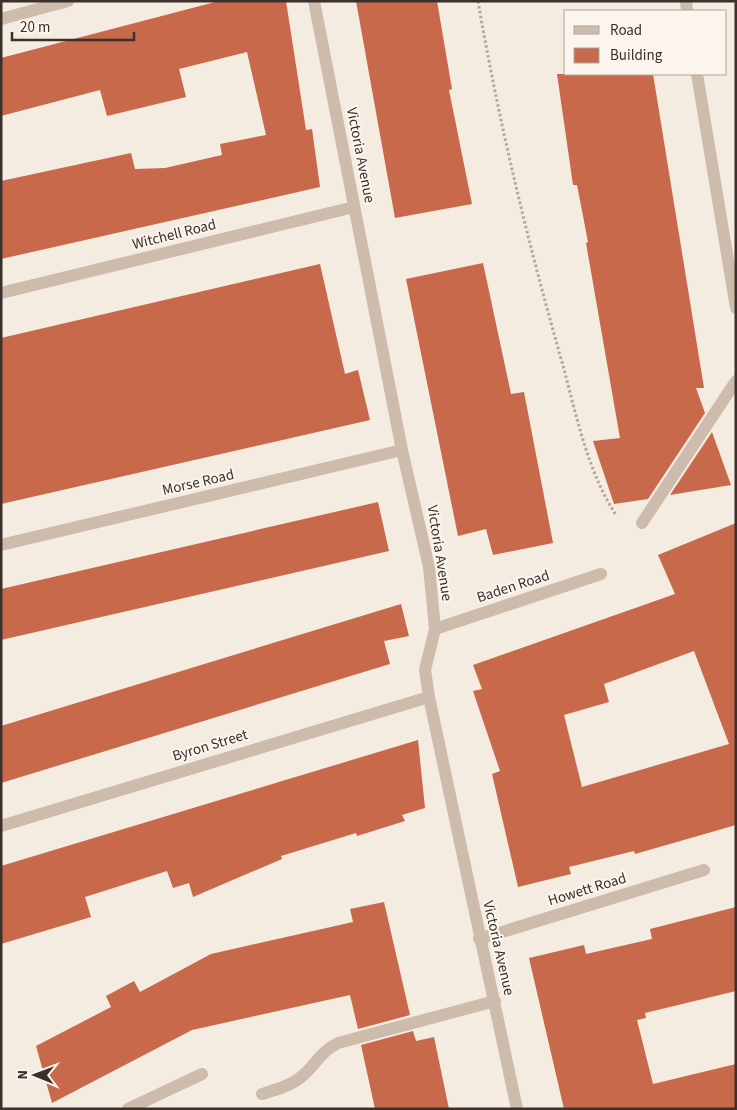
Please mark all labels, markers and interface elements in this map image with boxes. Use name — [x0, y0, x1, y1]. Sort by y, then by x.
scale bar — [12, 10, 135, 42]
legend — [564, 10, 727, 75]
text: 20 m — [20, 17, 50, 38]
text: Road — [610, 20, 642, 41]
text: Building — [610, 45, 663, 66]
street label: Victoria Avenue — [341, 106, 380, 205]
street label: Witchell Road — [130, 214, 218, 255]
street label: Morse Road — [160, 464, 236, 501]
street label: Victoria Avenue — [422, 504, 457, 603]
street label: Baden Road — [474, 565, 552, 608]
street label: Byron Street — [170, 724, 250, 767]
street label: Howett Road — [545, 868, 629, 911]
street label: Victoria Avenue — [477, 899, 520, 998]
north arrow — [10, 1050, 60, 1100]
text: N — [13, 1070, 33, 1080]

